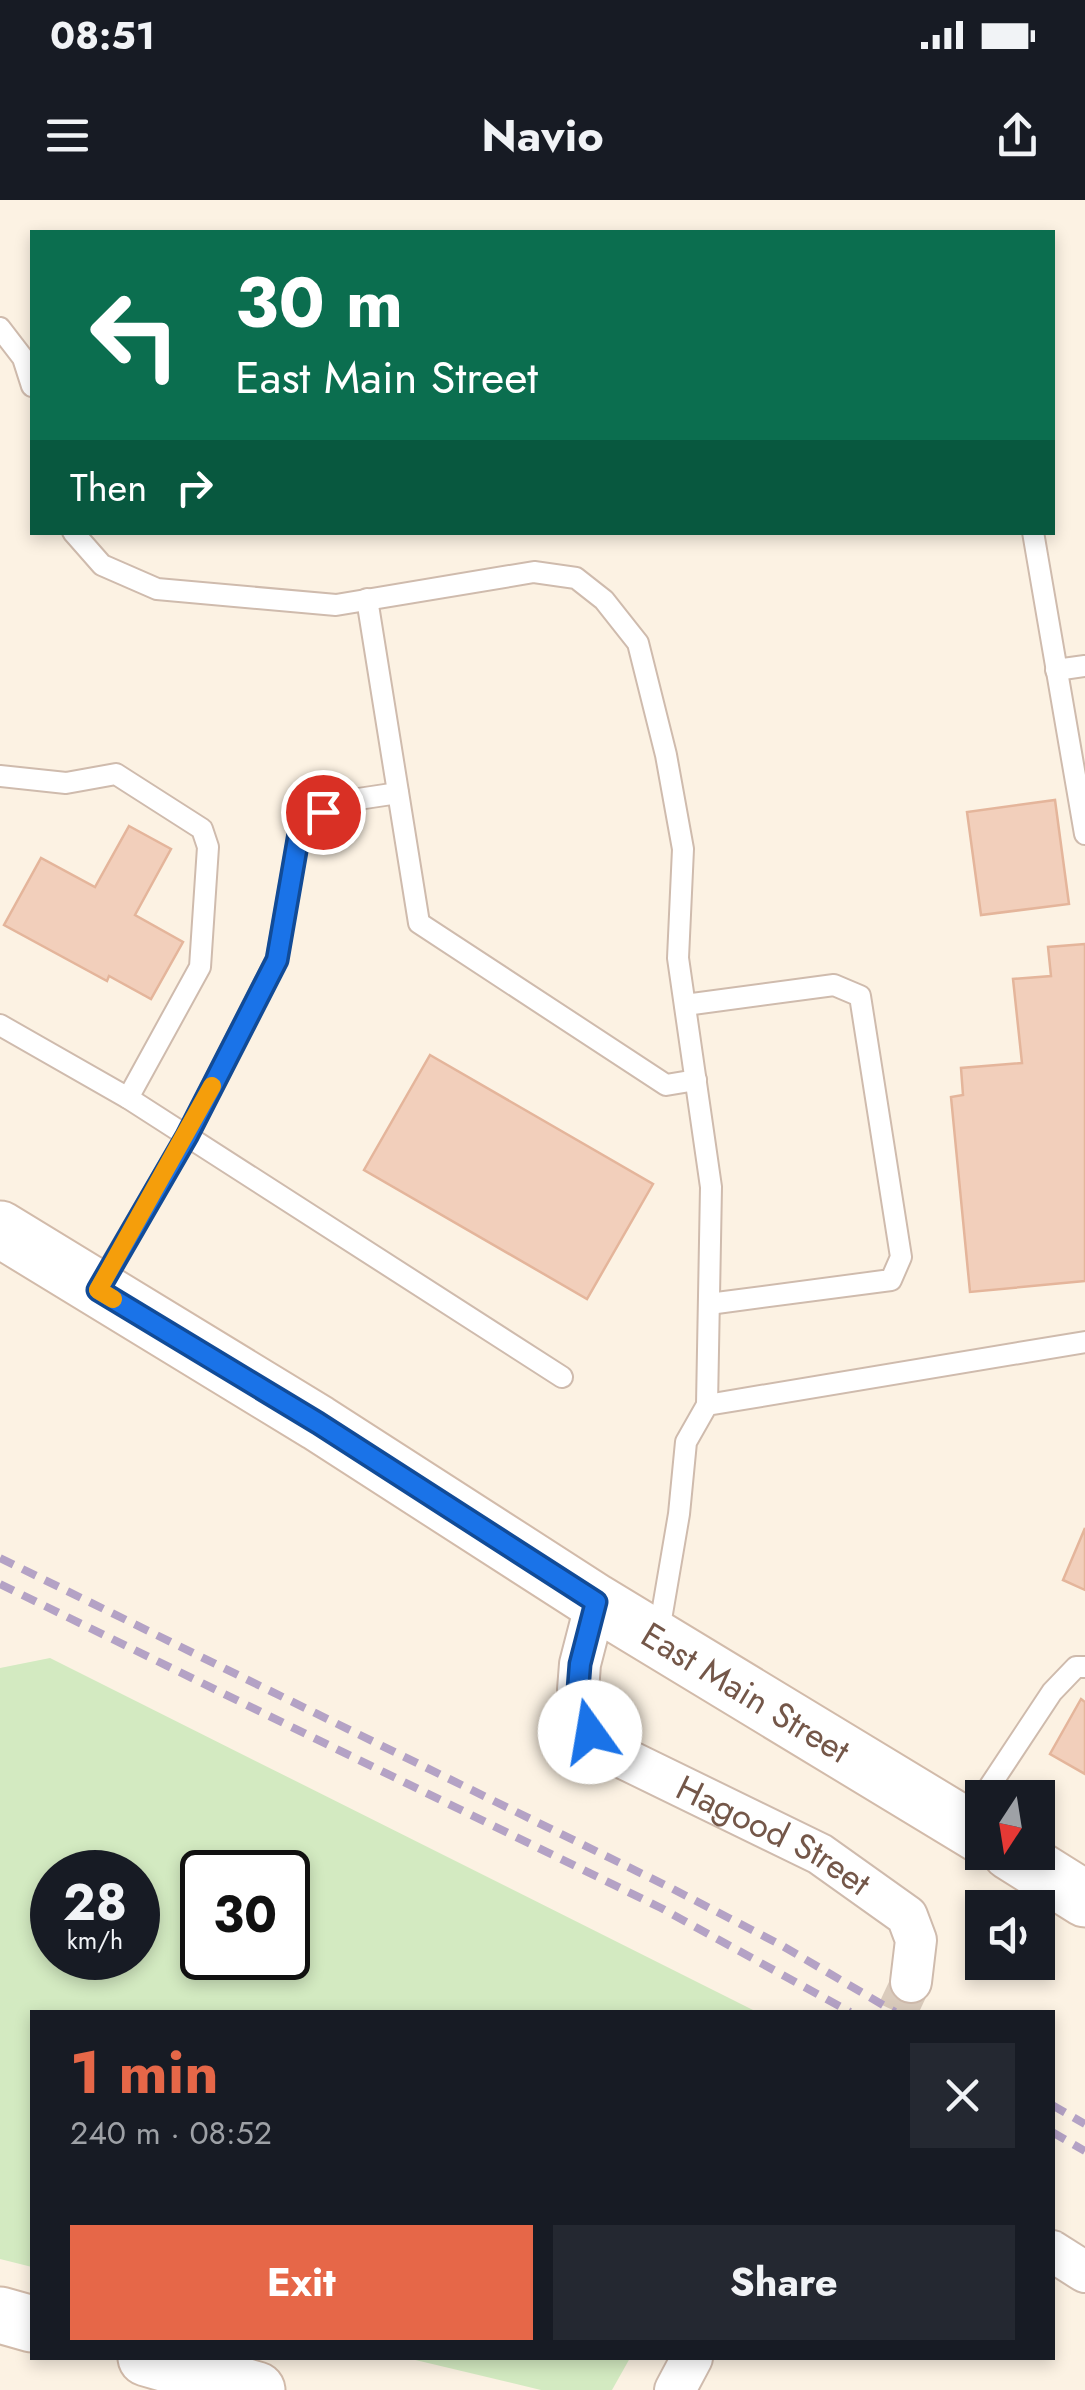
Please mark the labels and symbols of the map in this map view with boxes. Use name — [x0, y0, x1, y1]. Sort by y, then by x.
pin — [281, 770, 366, 855]
street label: East Main Street — [632, 1610, 860, 1775]
position arrow — [538, 1680, 642, 1784]
street label: Hagood Street — [668, 1763, 881, 1908]
north arrow — [965, 1780, 1055, 1870]
speed limit sign: 30 — [180, 1850, 310, 1980]

